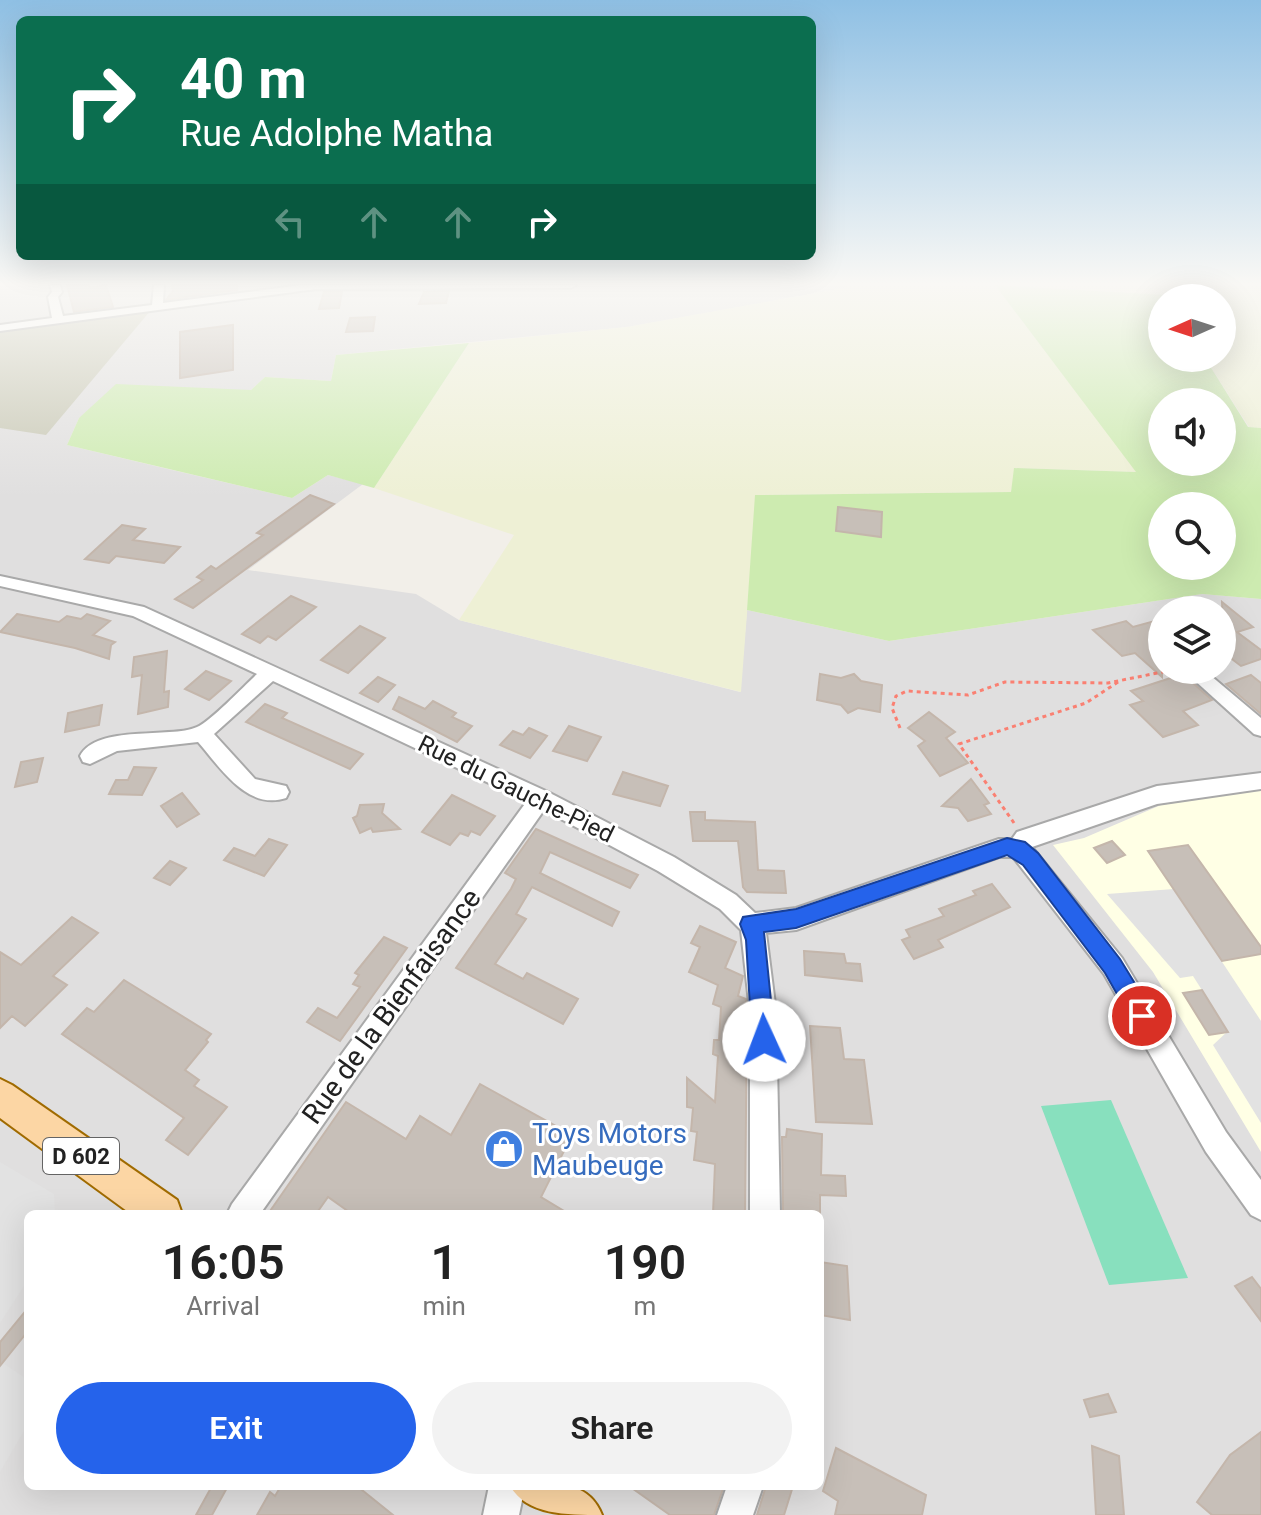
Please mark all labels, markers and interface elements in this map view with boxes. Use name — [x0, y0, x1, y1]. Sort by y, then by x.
text: 40 m — [180, 46, 307, 112]
icon: right — [48, 48, 152, 152]
text: Rue Adolphe Matha — [180, 113, 493, 155]
icon: left — [268, 200, 312, 244]
icon: ahead — [352, 200, 396, 244]
icon: ahead — [436, 200, 480, 244]
icon: right — [520, 200, 564, 244]
north arrow — [1148, 284, 1236, 372]
map controls — [1148, 284, 1236, 684]
button: sound — [1148, 388, 1236, 476]
button: search — [1148, 492, 1236, 580]
button: layers — [1148, 596, 1236, 684]
street label: Rue du Gauche-Pied — [413, 729, 619, 849]
street label: Rue de la Bienfaisance — [295, 883, 488, 1130]
pin — [1108, 982, 1176, 1050]
icon: arrive — [1120, 994, 1164, 1038]
position arrow — [722, 998, 806, 1082]
place label: Toys Motors Maubeuge — [532, 1117, 687, 1182]
shop icon: Toys Motors Maubeuge — [483, 1128, 525, 1170]
road number: D 602 — [43, 1138, 119, 1174]
text: 16:05 — [162, 1234, 285, 1291]
text: 1 — [431, 1234, 458, 1291]
text: 190 — [604, 1234, 686, 1291]
text: Arrival — [186, 1291, 260, 1321]
text: min — [422, 1291, 466, 1321]
text: m — [634, 1291, 656, 1321]
button: Exit — [56, 1382, 416, 1474]
button: Share — [432, 1382, 792, 1474]

